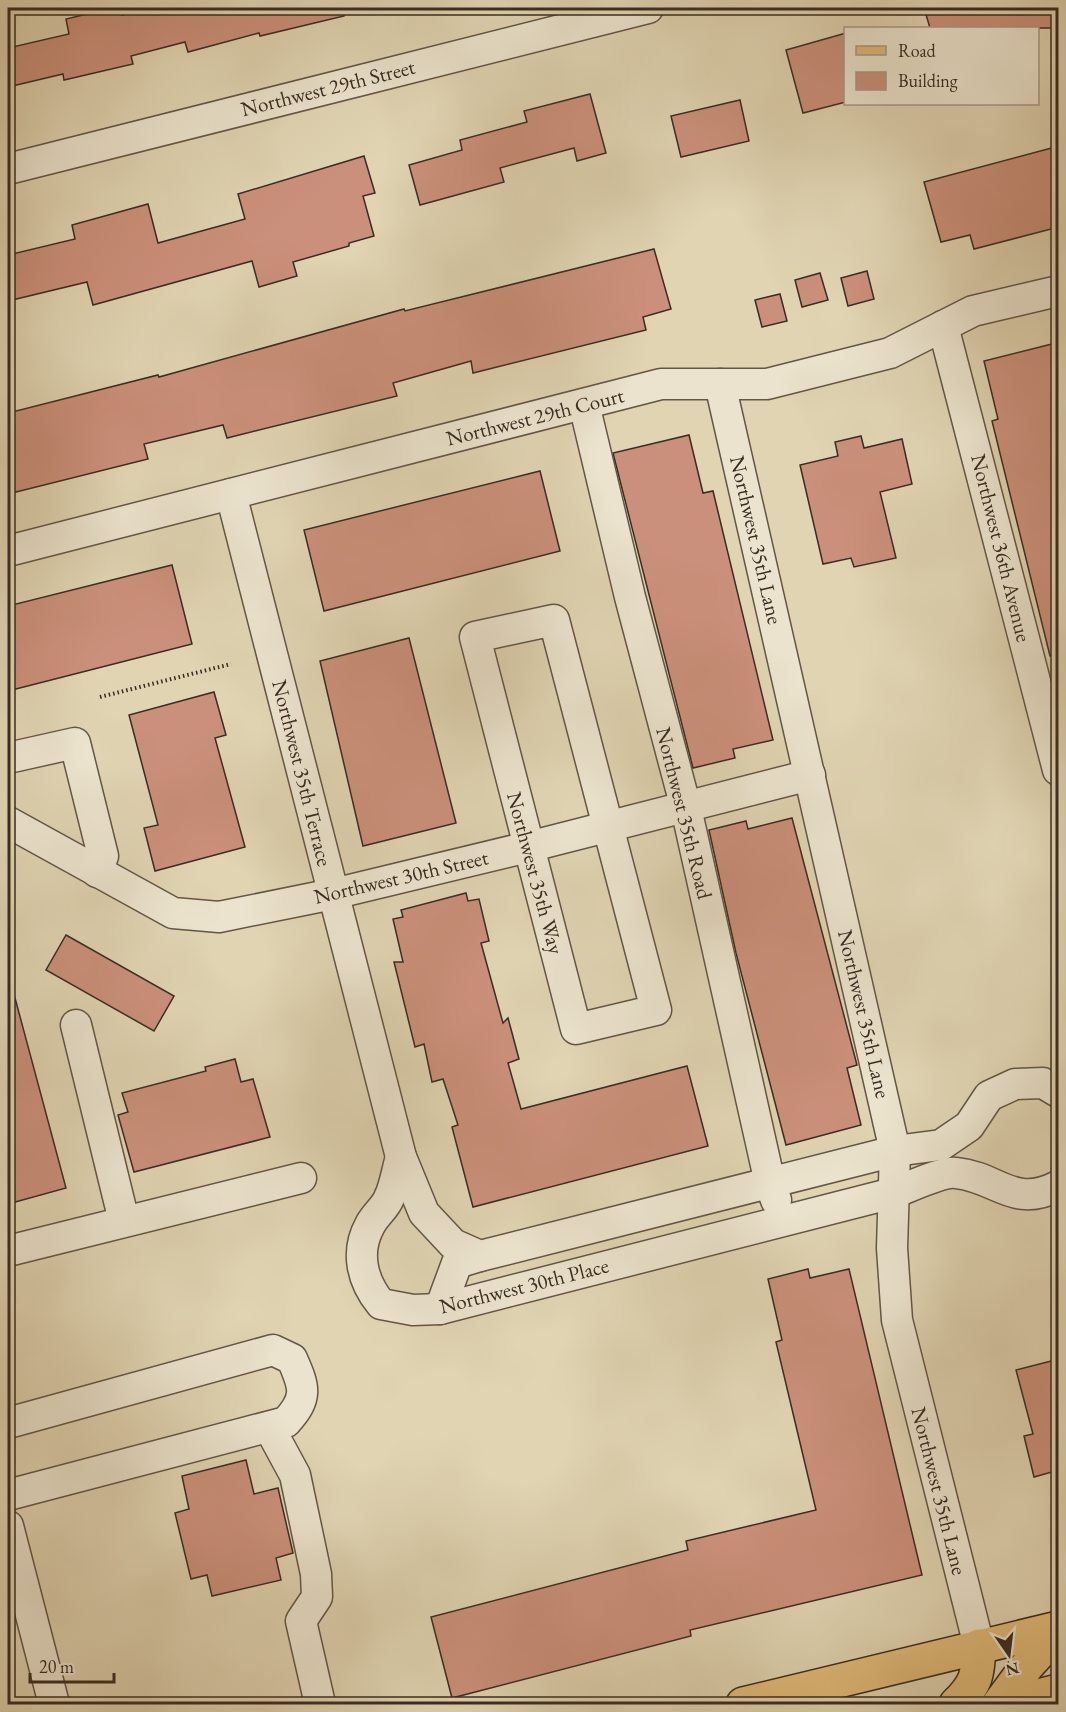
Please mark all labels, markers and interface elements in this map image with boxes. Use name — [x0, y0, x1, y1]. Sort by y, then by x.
legend — [844, 27, 1039, 105]
text: Road — [898, 39, 937, 62]
street label: Northwest 29th Street — [238, 53, 418, 122]
text: Building — [898, 69, 958, 92]
street label: Northwest 29th Court — [443, 381, 627, 452]
street label: Northwest 36th Avenue — [965, 451, 1038, 645]
street label: Northwest 35th Lane — [724, 453, 789, 627]
street label: Northwest 35th Terrace — [266, 677, 339, 869]
street label: Northwest 35th Road — [650, 724, 719, 902]
street label: Northwest 35th Way — [501, 789, 570, 958]
street label: Northwest 30th Street — [311, 843, 491, 910]
street label: Northwest 35th Lane — [832, 927, 897, 1101]
street label: Northwest 30th Place — [436, 1251, 611, 1320]
street label: Northwest 35th Lane — [906, 1404, 973, 1578]
north arrow — [979, 1625, 1039, 1685]
scale bar — [30, 1646, 114, 1684]
text: 20 m — [39, 1655, 74, 1678]
text: N — [1004, 1657, 1021, 1681]

